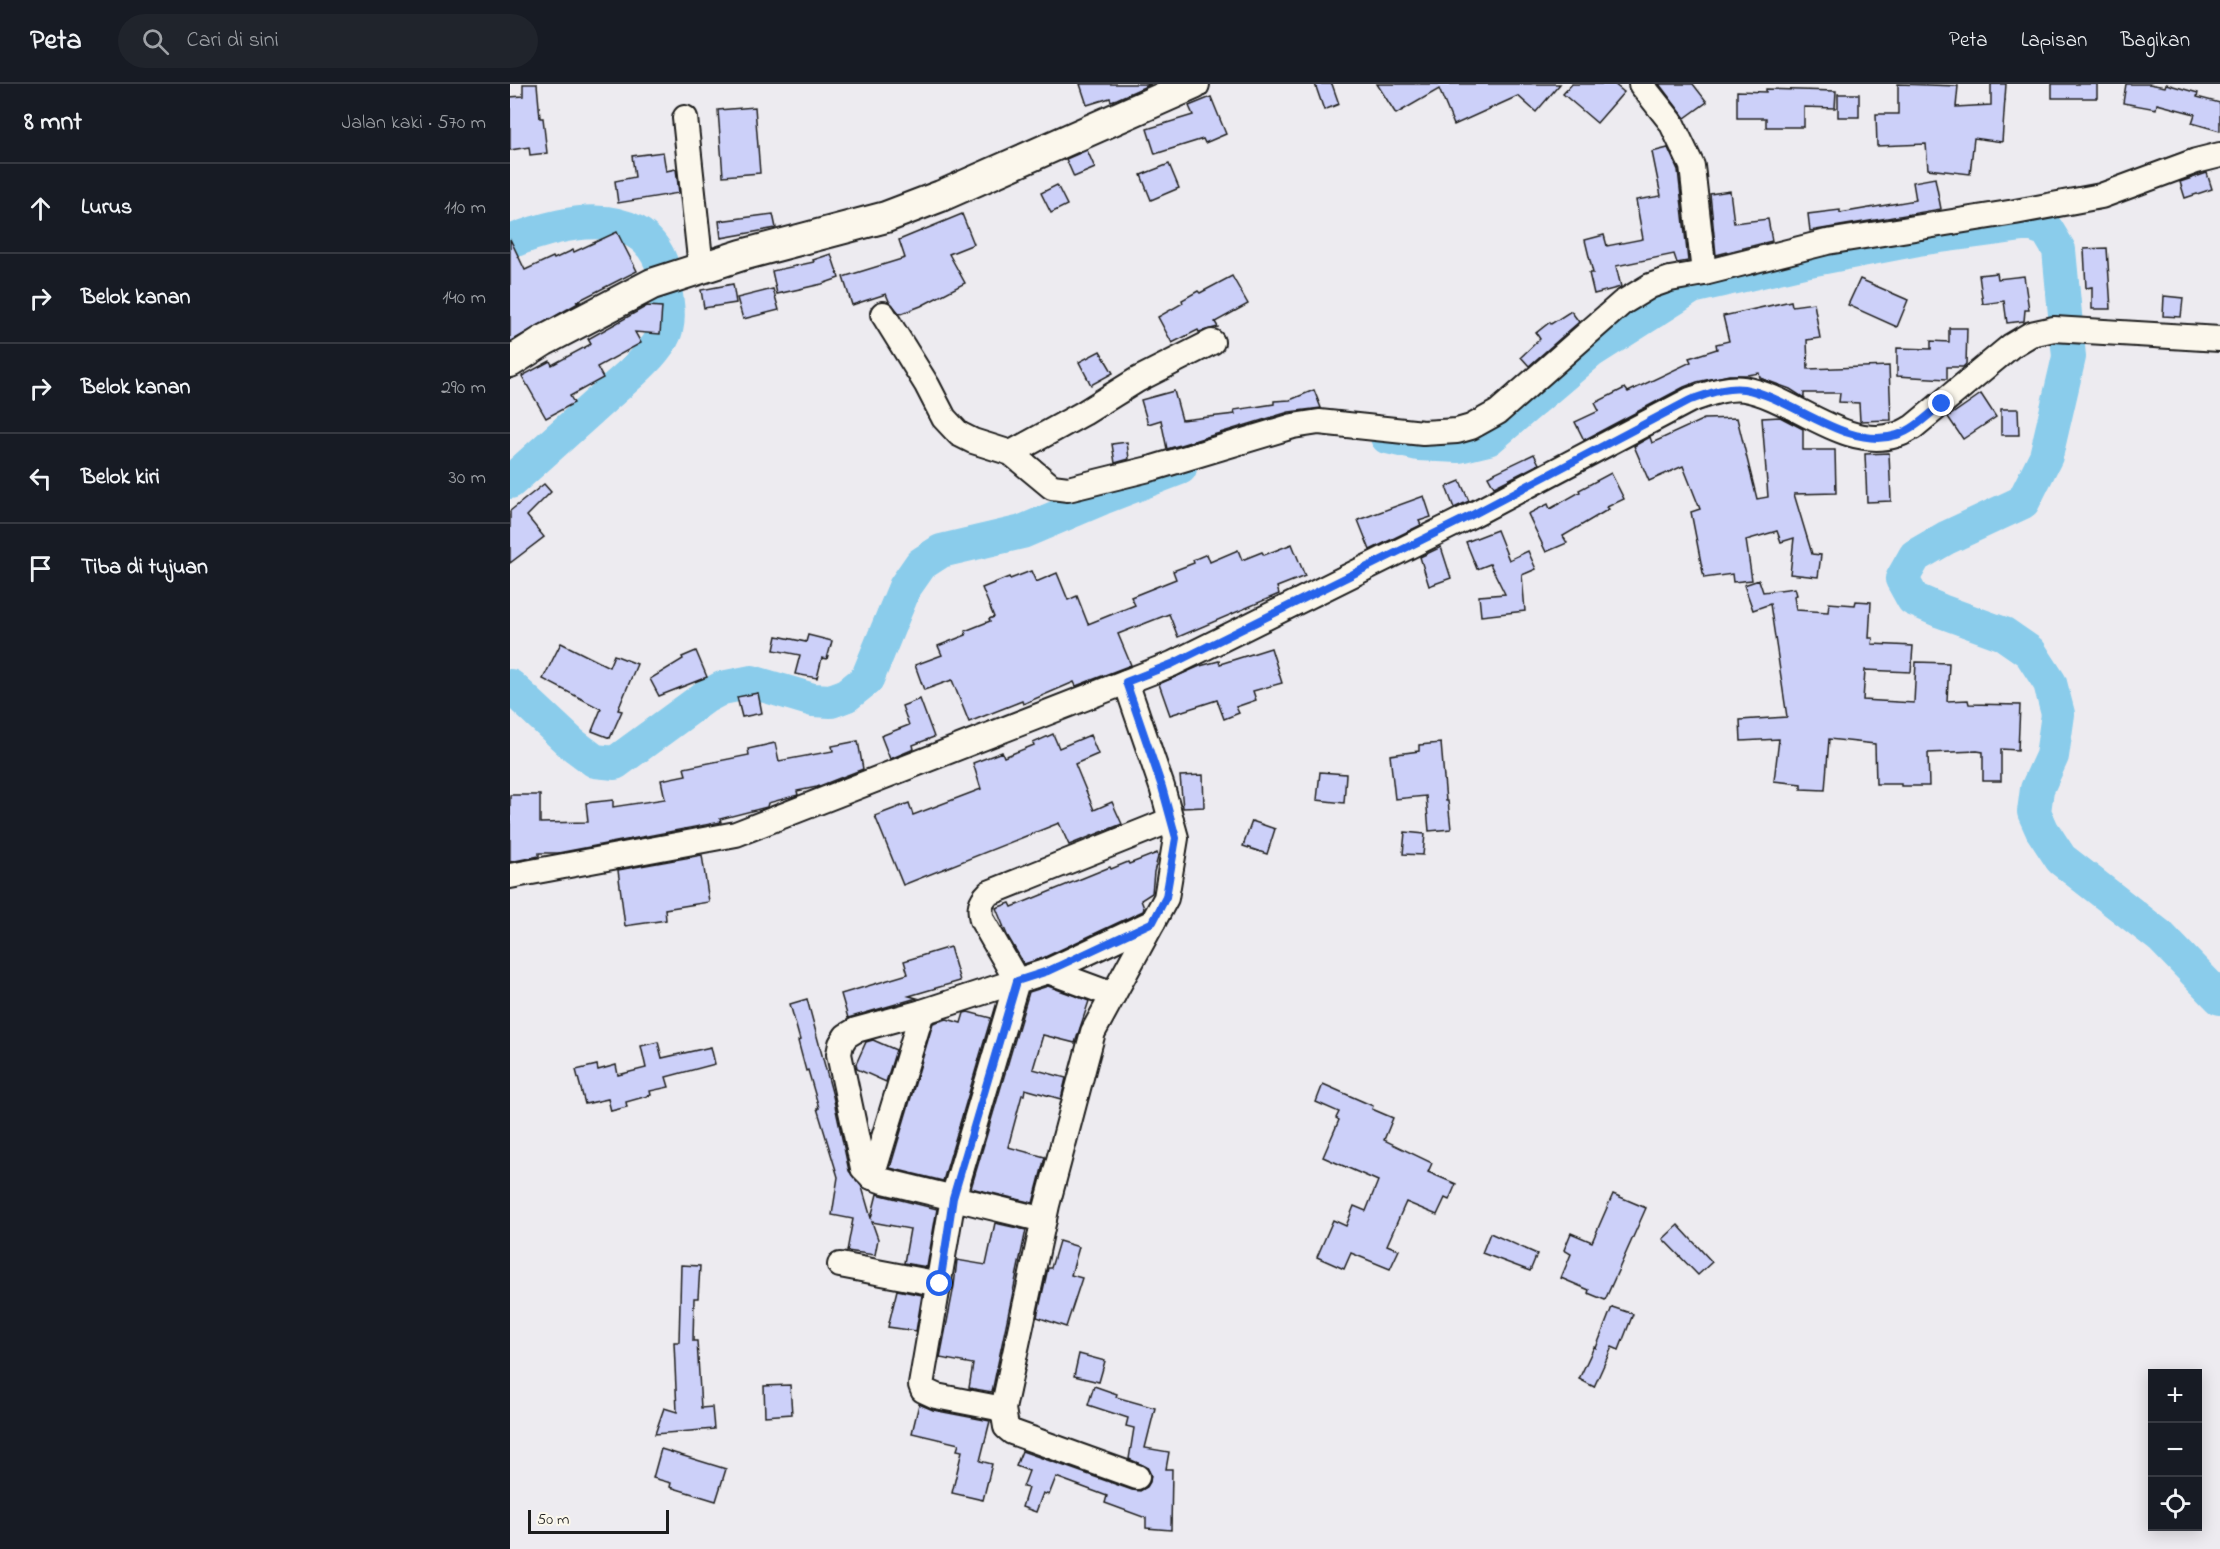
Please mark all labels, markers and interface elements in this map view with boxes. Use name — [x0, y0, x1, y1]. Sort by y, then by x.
search box — [118, 14, 538, 68]
text: Peta — [30, 21, 82, 62]
icon: search — [139, 25, 172, 58]
text: Cari di sini — [187, 25, 279, 57]
text: Peta — [1949, 26, 1988, 56]
text: Lapisan — [2021, 26, 2087, 56]
text: Bagikan — [2120, 26, 2190, 56]
text: 8 mnt — [24, 104, 82, 142]
text: Jalan kaki · 570 m — [341, 109, 486, 138]
icon: ahead — [24, 192, 57, 225]
text: Lurus — [81, 192, 132, 224]
text: 110 m — [444, 194, 486, 223]
icon: right — [24, 282, 57, 315]
text: Belok kanan — [81, 282, 190, 314]
text: 140 m — [442, 284, 486, 313]
icon: right — [24, 372, 57, 405]
text: Belok kanan — [81, 372, 190, 404]
text: 290 m — [441, 374, 486, 403]
route end — [1928, 390, 1954, 416]
icon: left — [24, 462, 57, 495]
text: Belok kiri — [81, 462, 160, 494]
text: 30 m — [449, 464, 486, 493]
icon: arrive — [24, 552, 57, 585]
text: Tiba di tujuan — [81, 552, 208, 584]
route start — [926, 1270, 952, 1296]
map controls — [2148, 1369, 2202, 1531]
button: + — [2148, 1369, 2202, 1423]
button: − — [2148, 1423, 2202, 1477]
button: locate — [2148, 1477, 2202, 1531]
scale bar — [528, 1507, 669, 1534]
text: 50 m — [537, 1508, 569, 1532]

